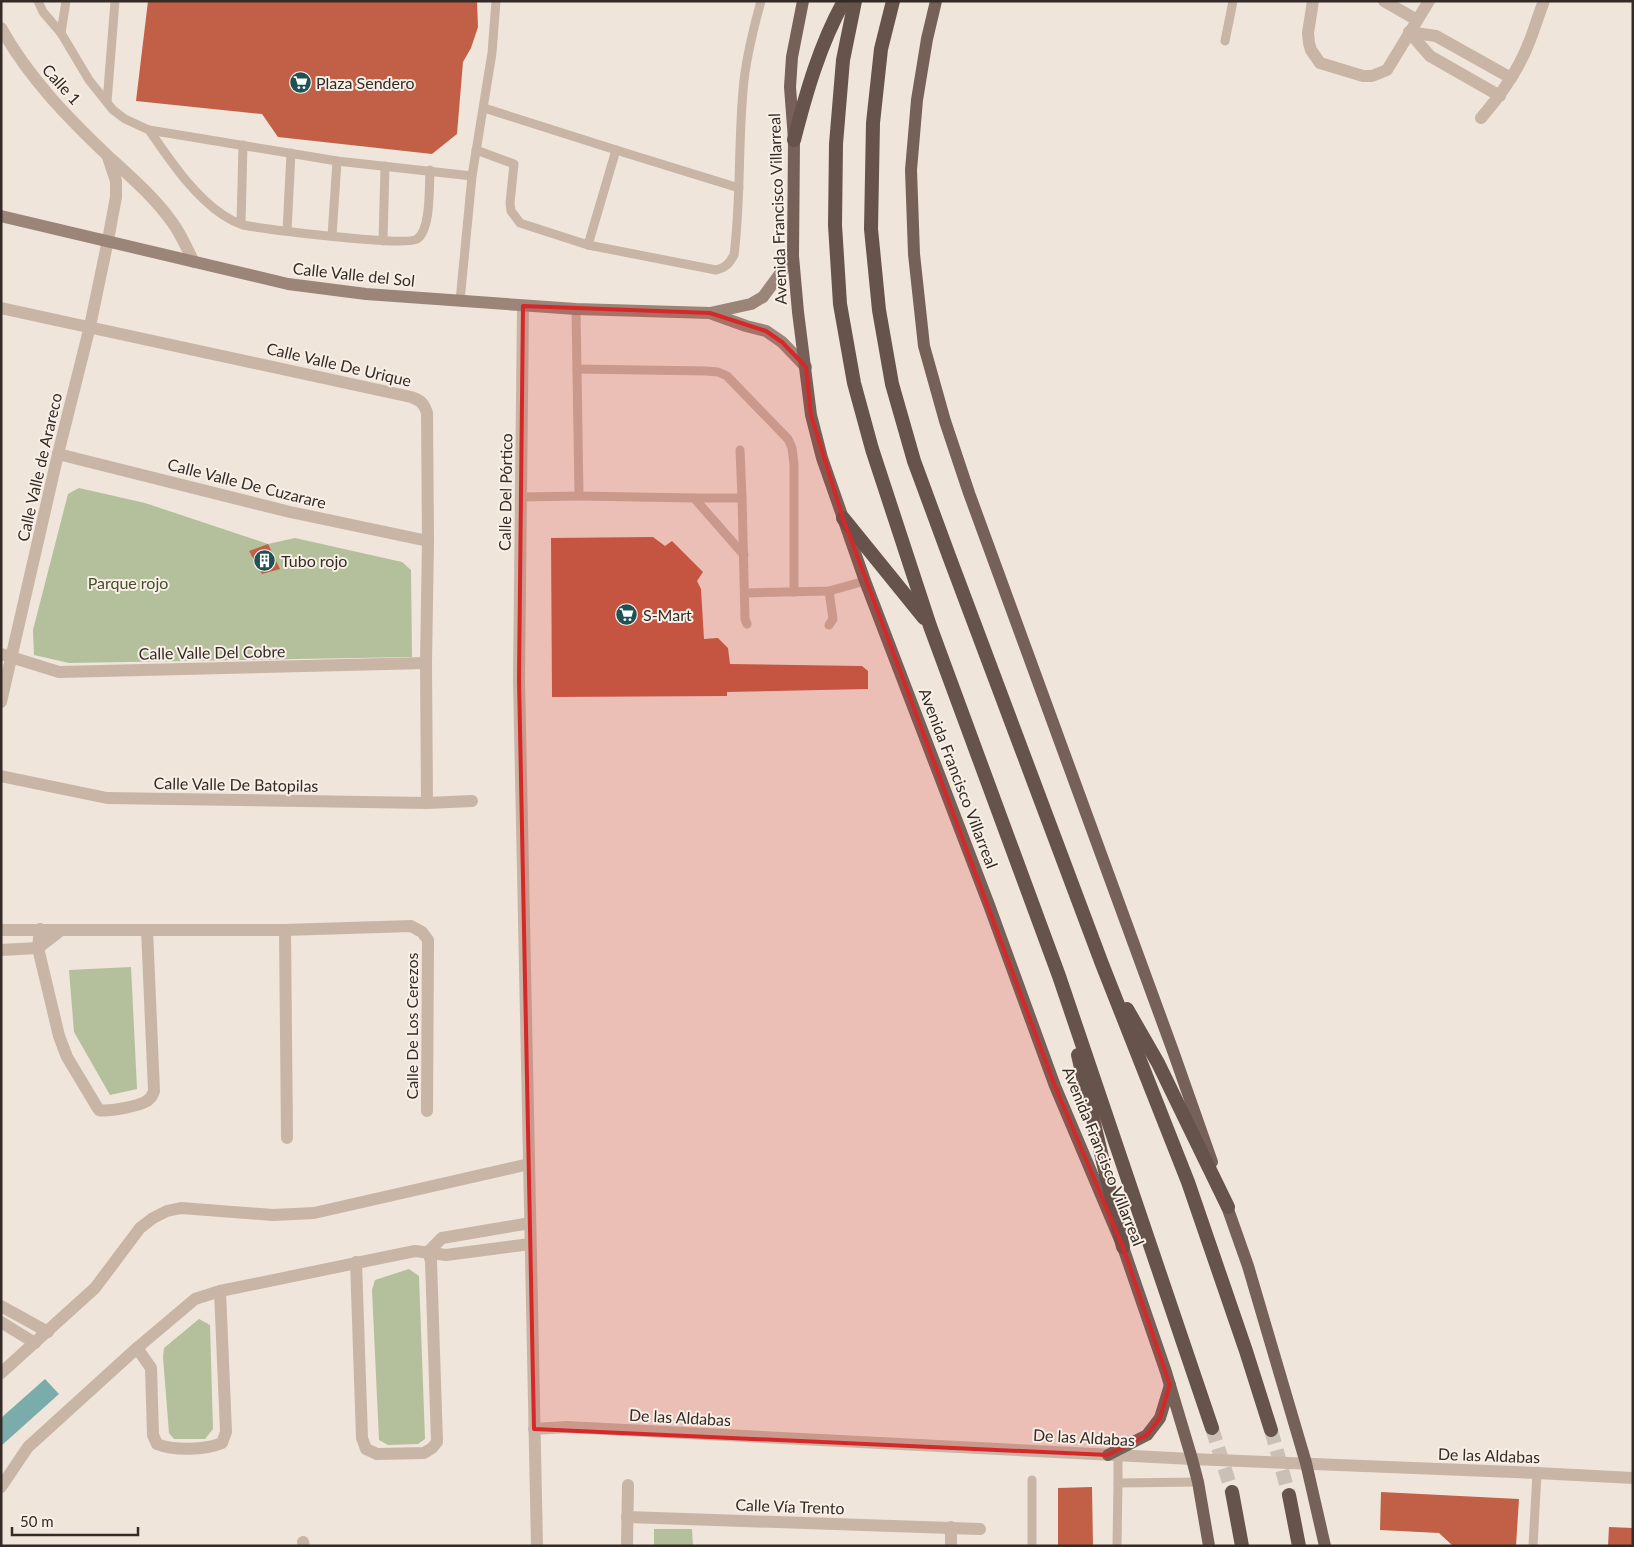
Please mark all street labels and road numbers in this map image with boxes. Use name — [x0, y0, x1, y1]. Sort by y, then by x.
street label: Calle 1 — [39, 60, 85, 108]
street label: Avenida Francisco Villarreal — [764, 113, 790, 305]
street label: Calle Valle del Sol — [292, 258, 416, 290]
street label: Calle Valle De Urique — [265, 338, 413, 390]
street label: Calle Valle de Arareco — [13, 391, 65, 543]
street label: Calle Del Pórtico — [494, 433, 516, 551]
street label: Calle Valle De Cuzarare — [166, 454, 328, 512]
street label: Calle Valle Del Cobre — [138, 641, 286, 663]
street label: Avenida Francisco Villarreal — [916, 685, 1002, 871]
street label: Calle Valle De Batopilas — [153, 773, 319, 795]
street label: Calle De Los Cerezos — [402, 952, 421, 1100]
street label: Avenida Francisco Villarreal — [1059, 1064, 1149, 1248]
street label: De las Aldabas — [628, 1405, 732, 1429]
street label: De las Aldabas — [1032, 1425, 1136, 1449]
street label: De las Aldabas — [1438, 1444, 1540, 1466]
street label: Calle Vía Trento — [735, 1495, 845, 1517]

